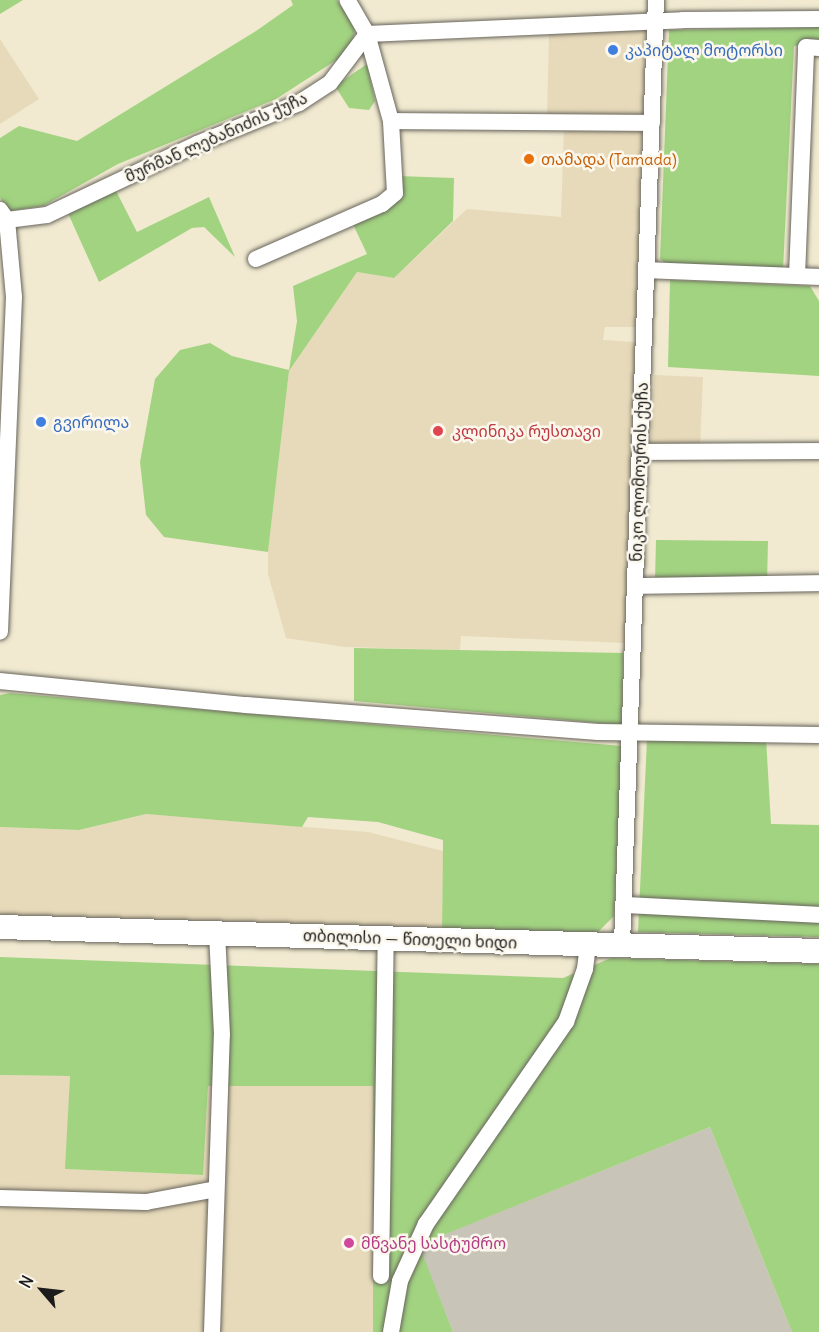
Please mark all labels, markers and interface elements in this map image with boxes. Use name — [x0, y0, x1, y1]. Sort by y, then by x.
place label: კაპიტალ მოტორსი — [625, 40, 783, 60]
marker: კაპიტალ მოტორსი — [606, 43, 620, 57]
street label: მურმან ლებანიძის ქუჩა — [122, 88, 310, 186]
place label: თამადა (Tamada) — [541, 149, 676, 169]
marker: თამადა (Tamada) — [522, 152, 536, 166]
street label: ნიკო ლომოურის ქუჩა — [626, 382, 652, 562]
place label: გვირილა — [53, 412, 129, 432]
marker: გვირილა — [34, 415, 48, 429]
place label: კლინიკა რუსთავი — [452, 421, 601, 441]
marker: კლინიკა რუსთავი — [429, 422, 447, 440]
street label: თბილისი — წითელი ხიდი — [303, 926, 517, 952]
place label: მწვანე სასტუმრო — [361, 1233, 506, 1253]
marker: მწვანე სასტუმრო — [342, 1236, 356, 1250]
north arrow — [12, 1260, 72, 1320]
text: N — [15, 1272, 38, 1291]

